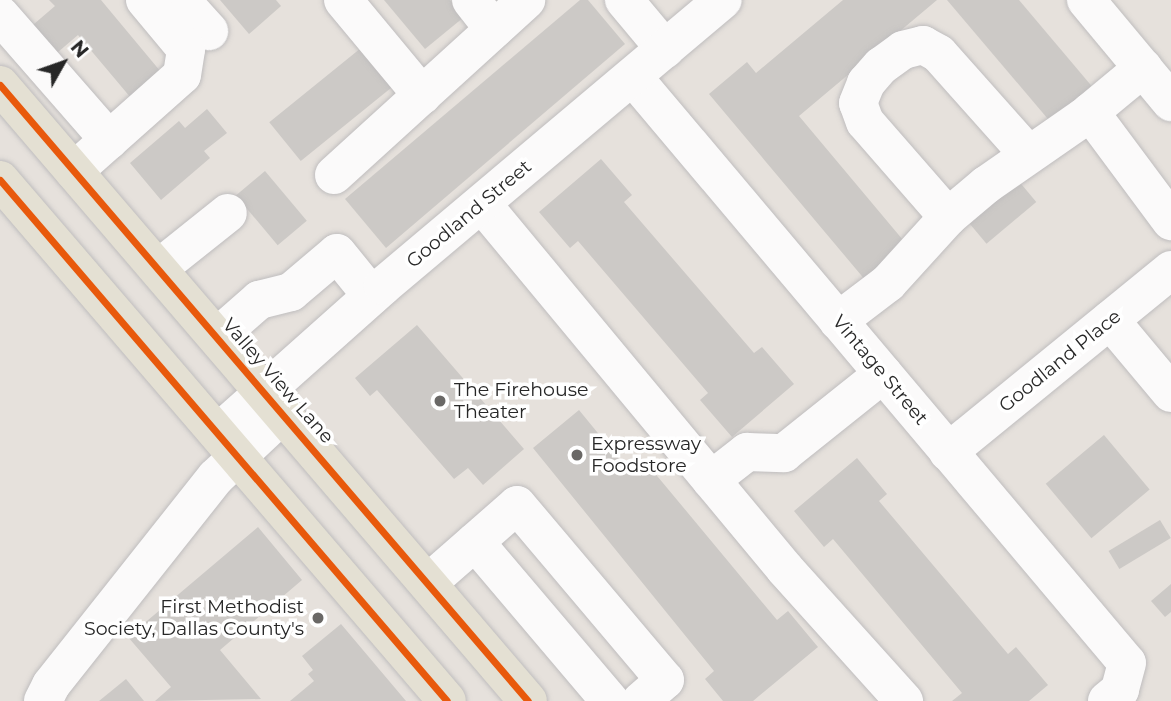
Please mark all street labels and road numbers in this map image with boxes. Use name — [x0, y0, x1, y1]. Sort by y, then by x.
street label: Goodland Street — [402, 155, 536, 273]
street label: Goodland Place — [994, 305, 1126, 417]
street label: Vintage Street — [827, 310, 933, 430]
street label: Valley View Lane — [218, 314, 338, 448]

